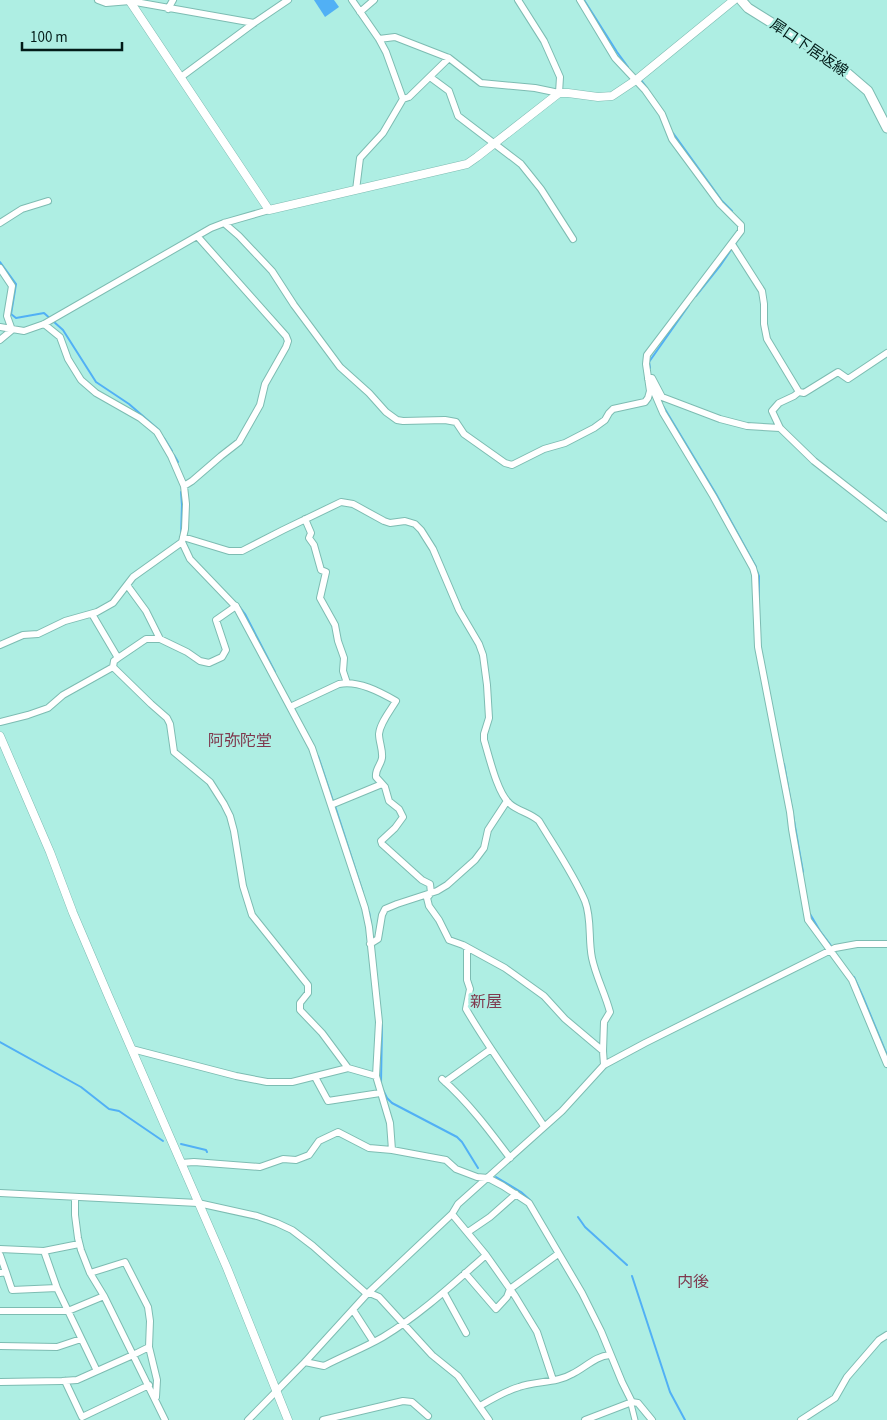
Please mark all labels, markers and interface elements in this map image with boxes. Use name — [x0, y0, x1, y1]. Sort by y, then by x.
street label: 犀口下居返線 — [766, 14, 852, 82]
scale bar — [22, 20, 122, 52]
text: 100 m — [30, 27, 68, 48]
district label: 阿弥陀堂 — [208, 730, 272, 752]
district label: 新屋 — [470, 991, 502, 1013]
district label: 内後 — [677, 1271, 709, 1293]

